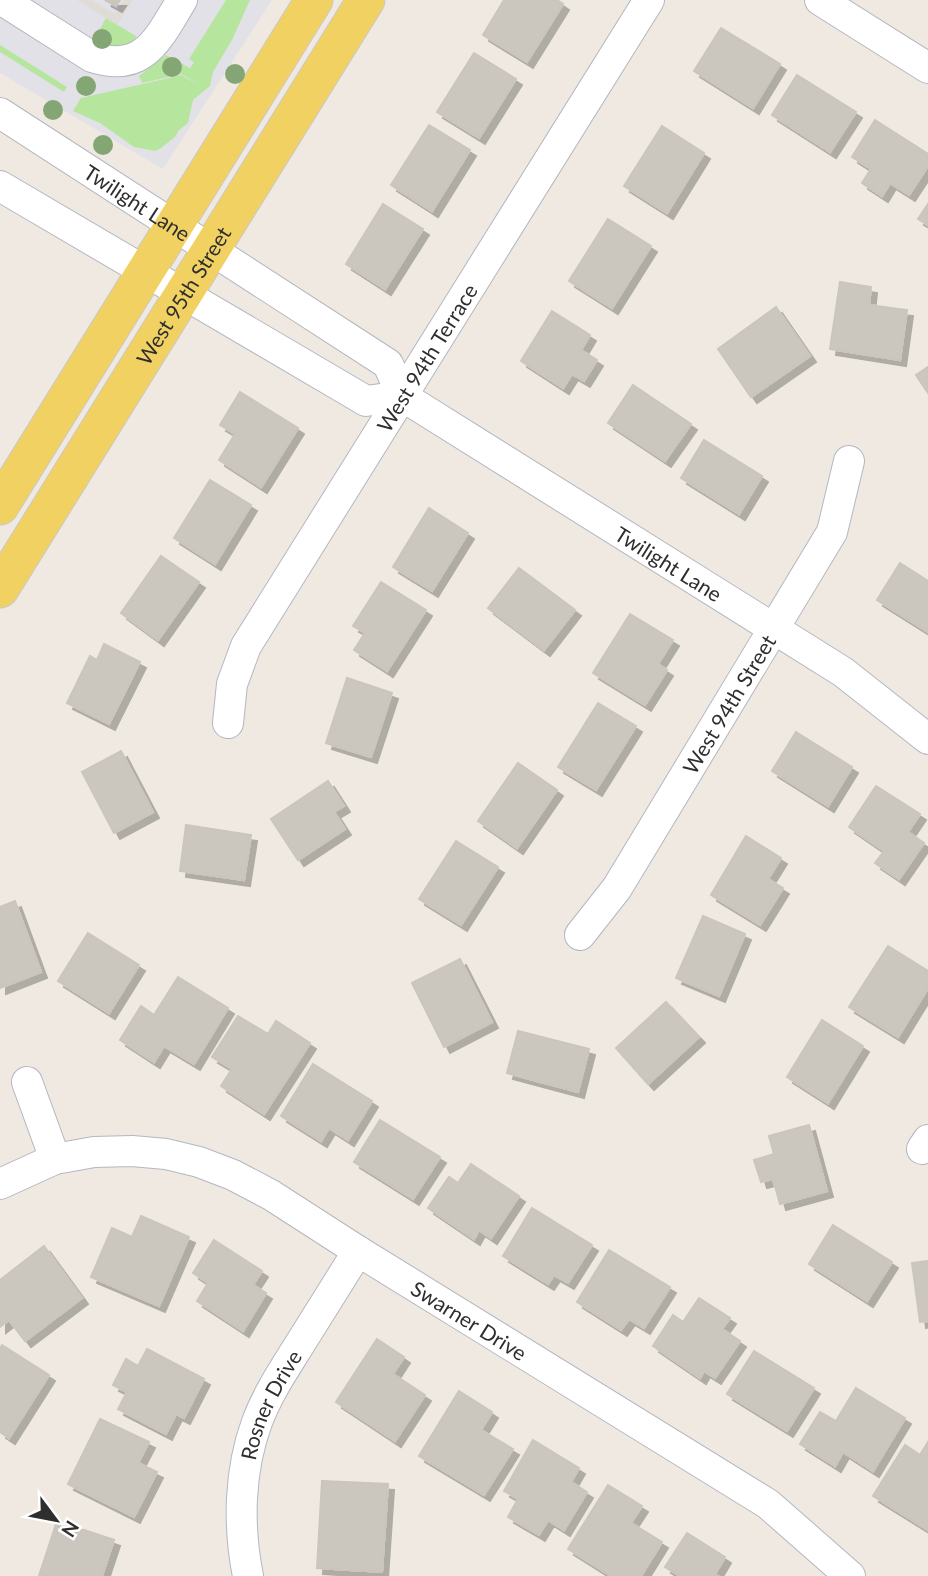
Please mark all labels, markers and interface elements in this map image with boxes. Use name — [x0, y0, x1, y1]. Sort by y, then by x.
street label: Twilight Lane — [80, 159, 196, 246]
street label: West 95th Street — [130, 221, 235, 369]
street label: West 94th Terrace — [371, 279, 482, 436]
street label: Twilight Lane — [611, 520, 727, 606]
street label: West 94th Street — [677, 629, 780, 778]
street label: Swarner Drive — [407, 1275, 532, 1365]
street label: Rosner Drive — [234, 1345, 306, 1462]
north arrow — [21, 1485, 91, 1555]
text: N — [57, 1517, 84, 1542]

